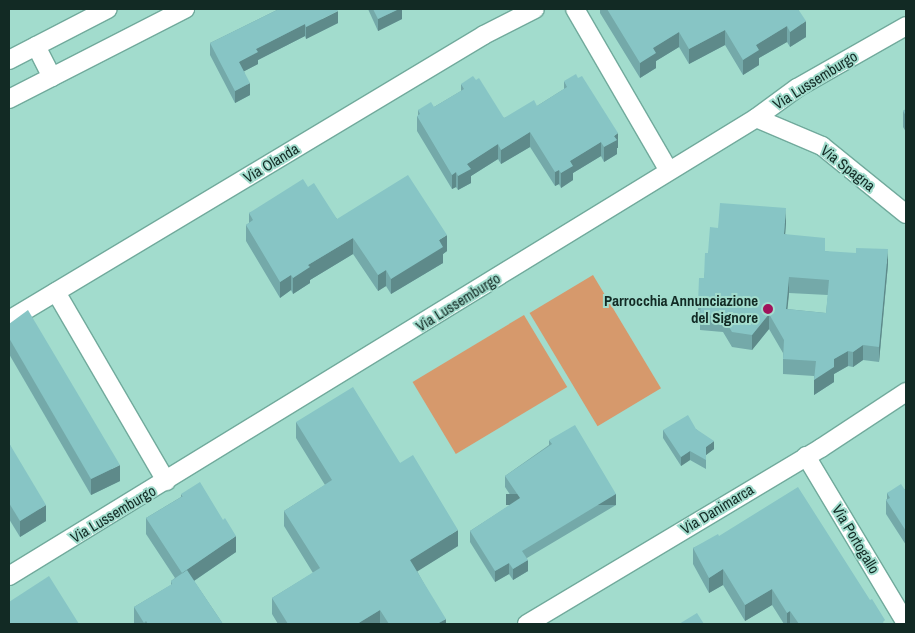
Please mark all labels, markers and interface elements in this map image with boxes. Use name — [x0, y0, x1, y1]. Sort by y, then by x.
street label: Via Lussemburgo — [769, 47, 861, 113]
street label: Via Olanda — [240, 139, 302, 187]
street label: Via Spagna — [817, 141, 879, 195]
street label: Via Lussemburgo — [412, 269, 504, 335]
place label: Parrocchia Annunciazione del Signore — [604, 291, 758, 326]
marker: Parrocchia Annunciazione del Signore — [762, 303, 774, 315]
street label: Via Danimarca — [677, 480, 757, 538]
street label: Via Lussemburgo — [67, 482, 159, 546]
street label: Via Portogallo — [828, 501, 884, 577]

